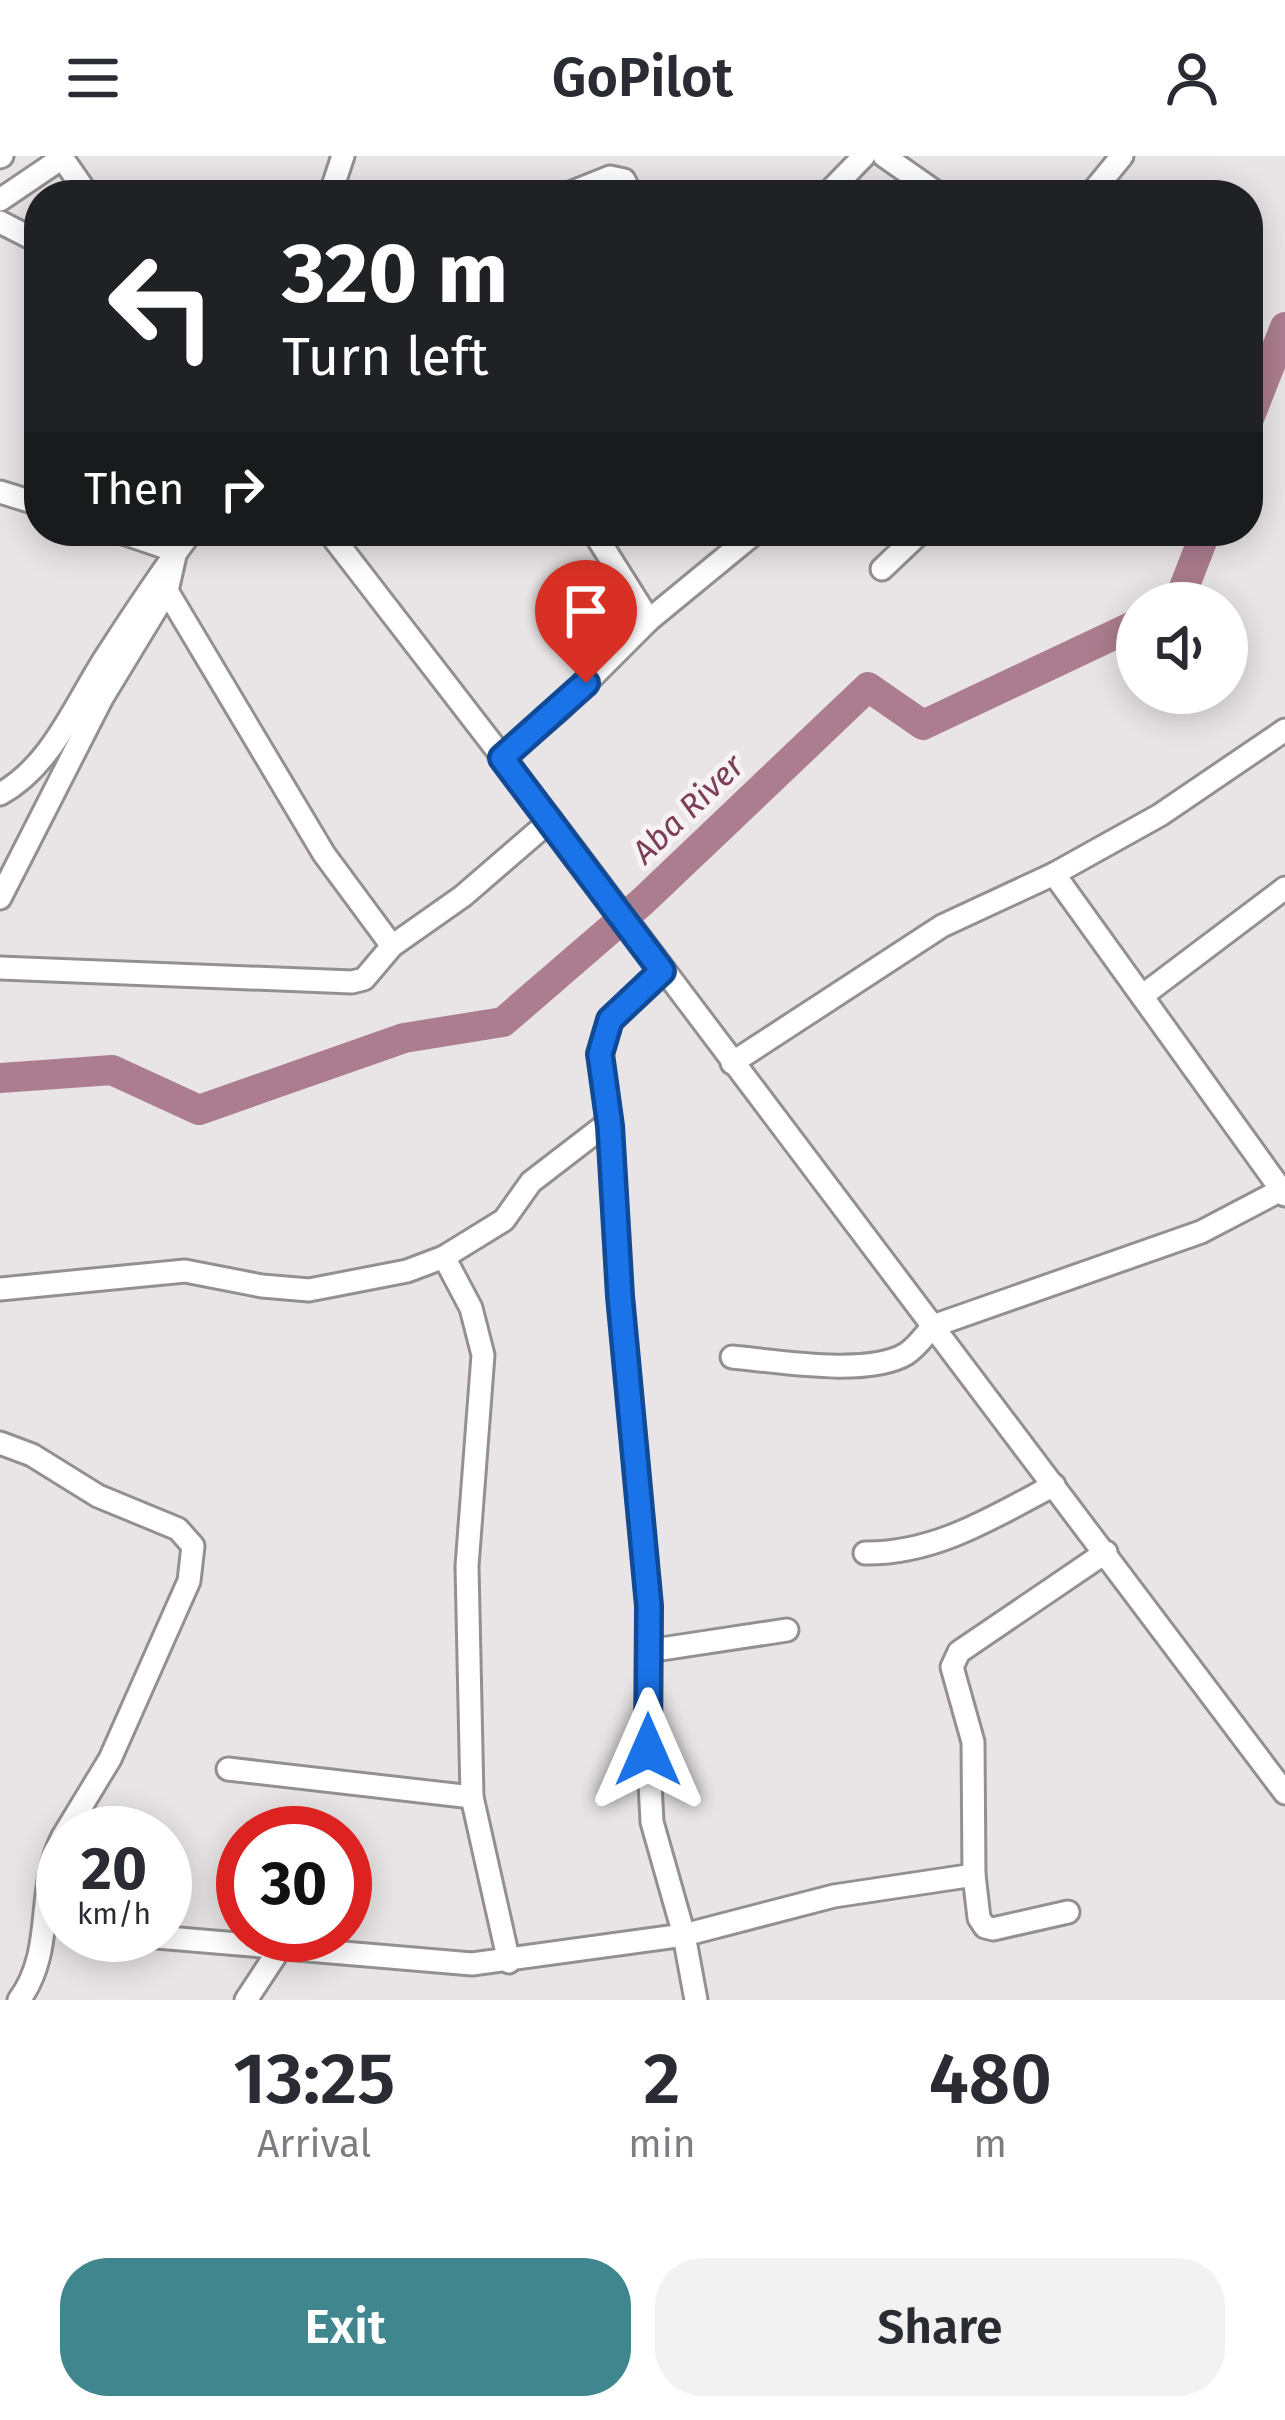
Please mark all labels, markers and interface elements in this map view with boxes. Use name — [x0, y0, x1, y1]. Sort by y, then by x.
icon: menu — [60, 45, 126, 111]
icon: person — [1159, 45, 1225, 111]
text: GoPilot — [552, 46, 733, 110]
text: 320 m — [282, 223, 508, 324]
icon: left — [84, 228, 240, 384]
text: Turn left — [282, 325, 489, 389]
icon: right — [209, 456, 275, 522]
text: Then — [84, 462, 185, 516]
pin — [535, 560, 637, 683]
icon: arrive — [553, 578, 619, 644]
map controls — [1116, 582, 1248, 714]
button: sound — [1116, 582, 1248, 714]
water label: Aba River — [622, 745, 753, 873]
position arrow — [585, 1687, 711, 1813]
speed limit sign: 30 — [216, 1806, 372, 1962]
text: 20 — [81, 1833, 147, 1905]
text: km/h — [77, 1896, 151, 1932]
text: 13:25 — [233, 2036, 395, 2122]
text: 2 — [644, 2036, 680, 2122]
text: 480 — [929, 2036, 1052, 2122]
text: Arrival — [257, 2121, 371, 2167]
text: min — [628, 2121, 696, 2167]
text: m — [974, 2121, 1007, 2167]
button: Exit — [60, 2258, 631, 2396]
button: Share — [655, 2258, 1225, 2396]

